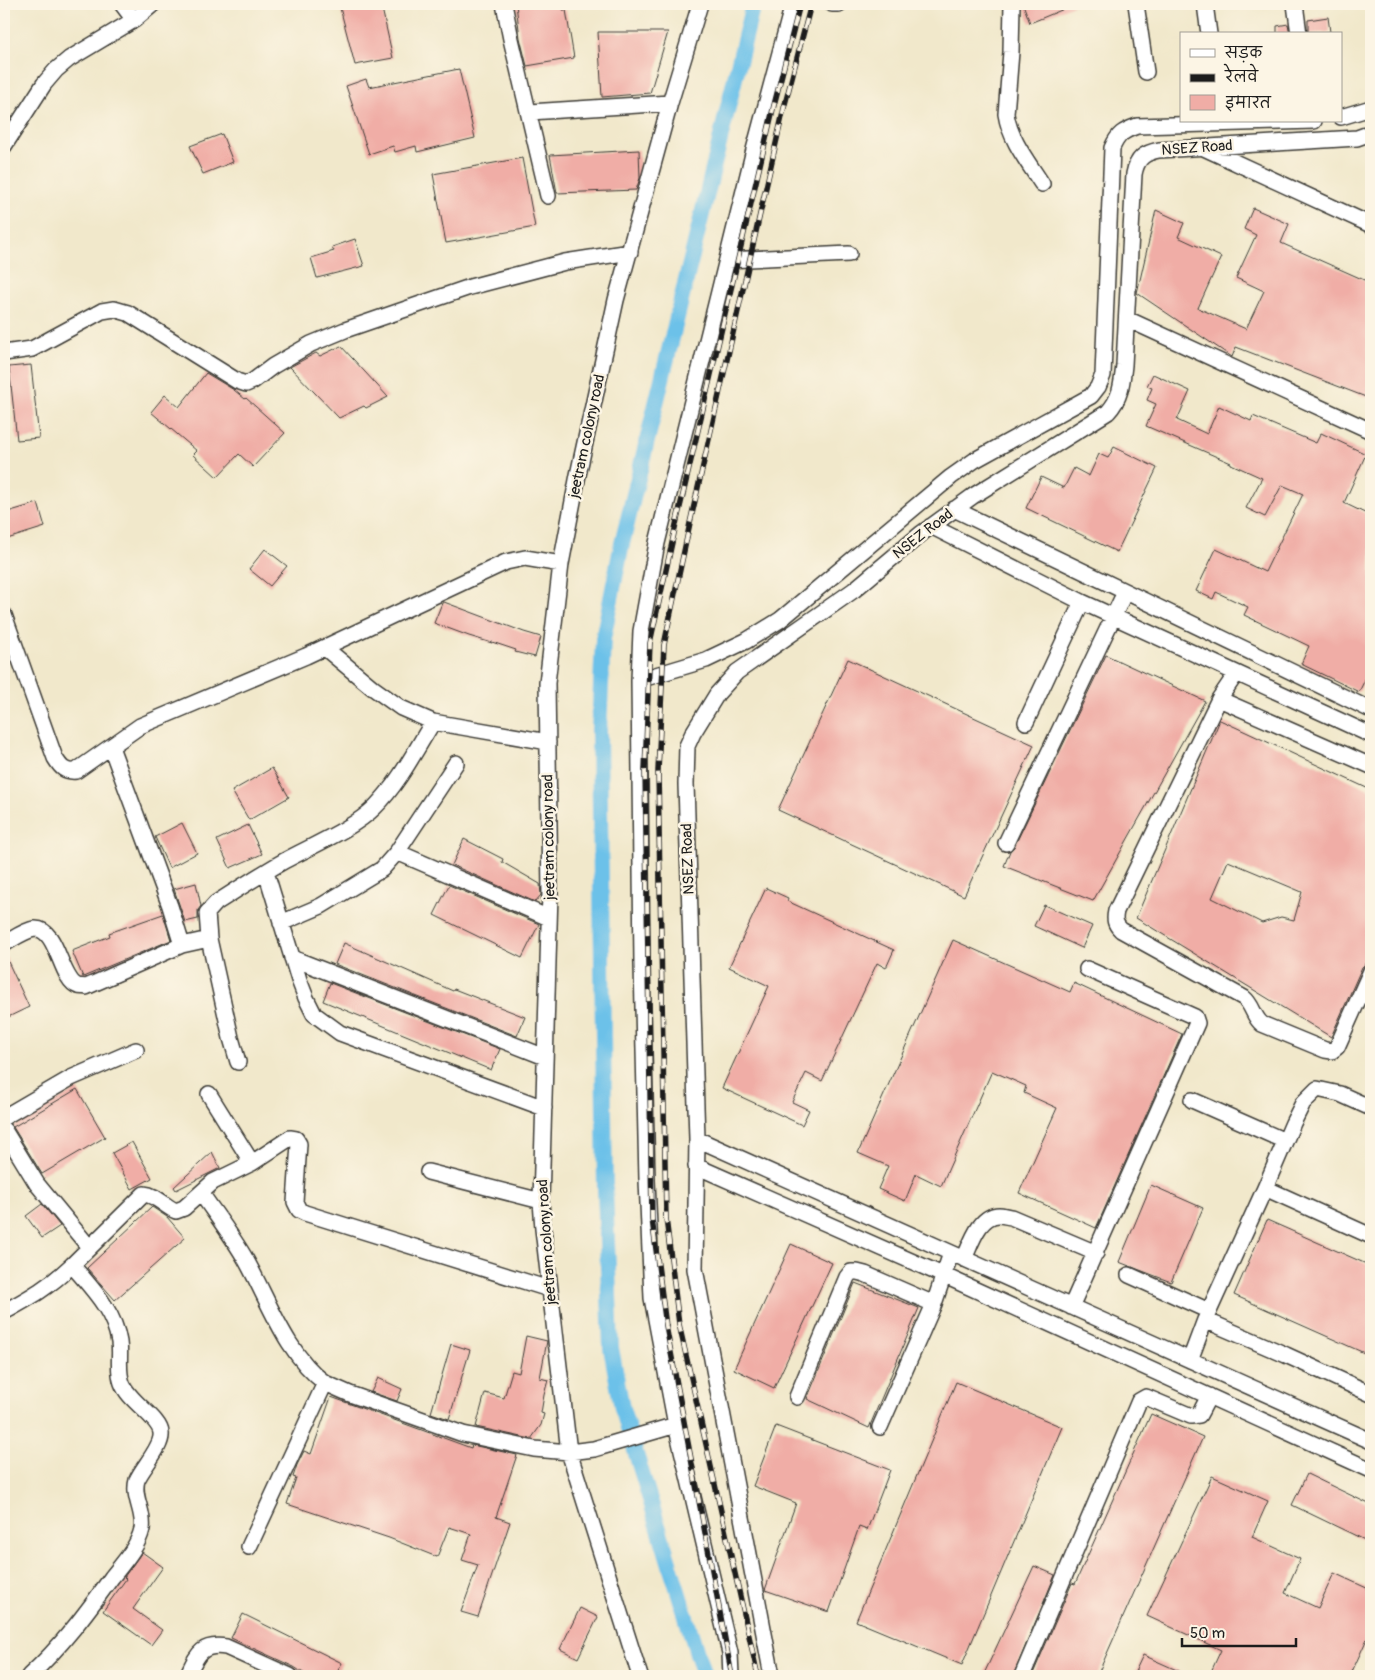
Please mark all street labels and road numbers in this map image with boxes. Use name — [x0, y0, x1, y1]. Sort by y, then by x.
street label: NSEZ Road — [1161, 136, 1233, 160]
street label: jeetram colony road — [564, 373, 609, 500]
street label: NSEZ Road — [889, 505, 957, 563]
street label: jeetram colony road — [538, 774, 560, 901]
street label: NSEZ Road — [677, 823, 699, 895]
street label: jeetram colony road — [533, 1179, 561, 1306]

